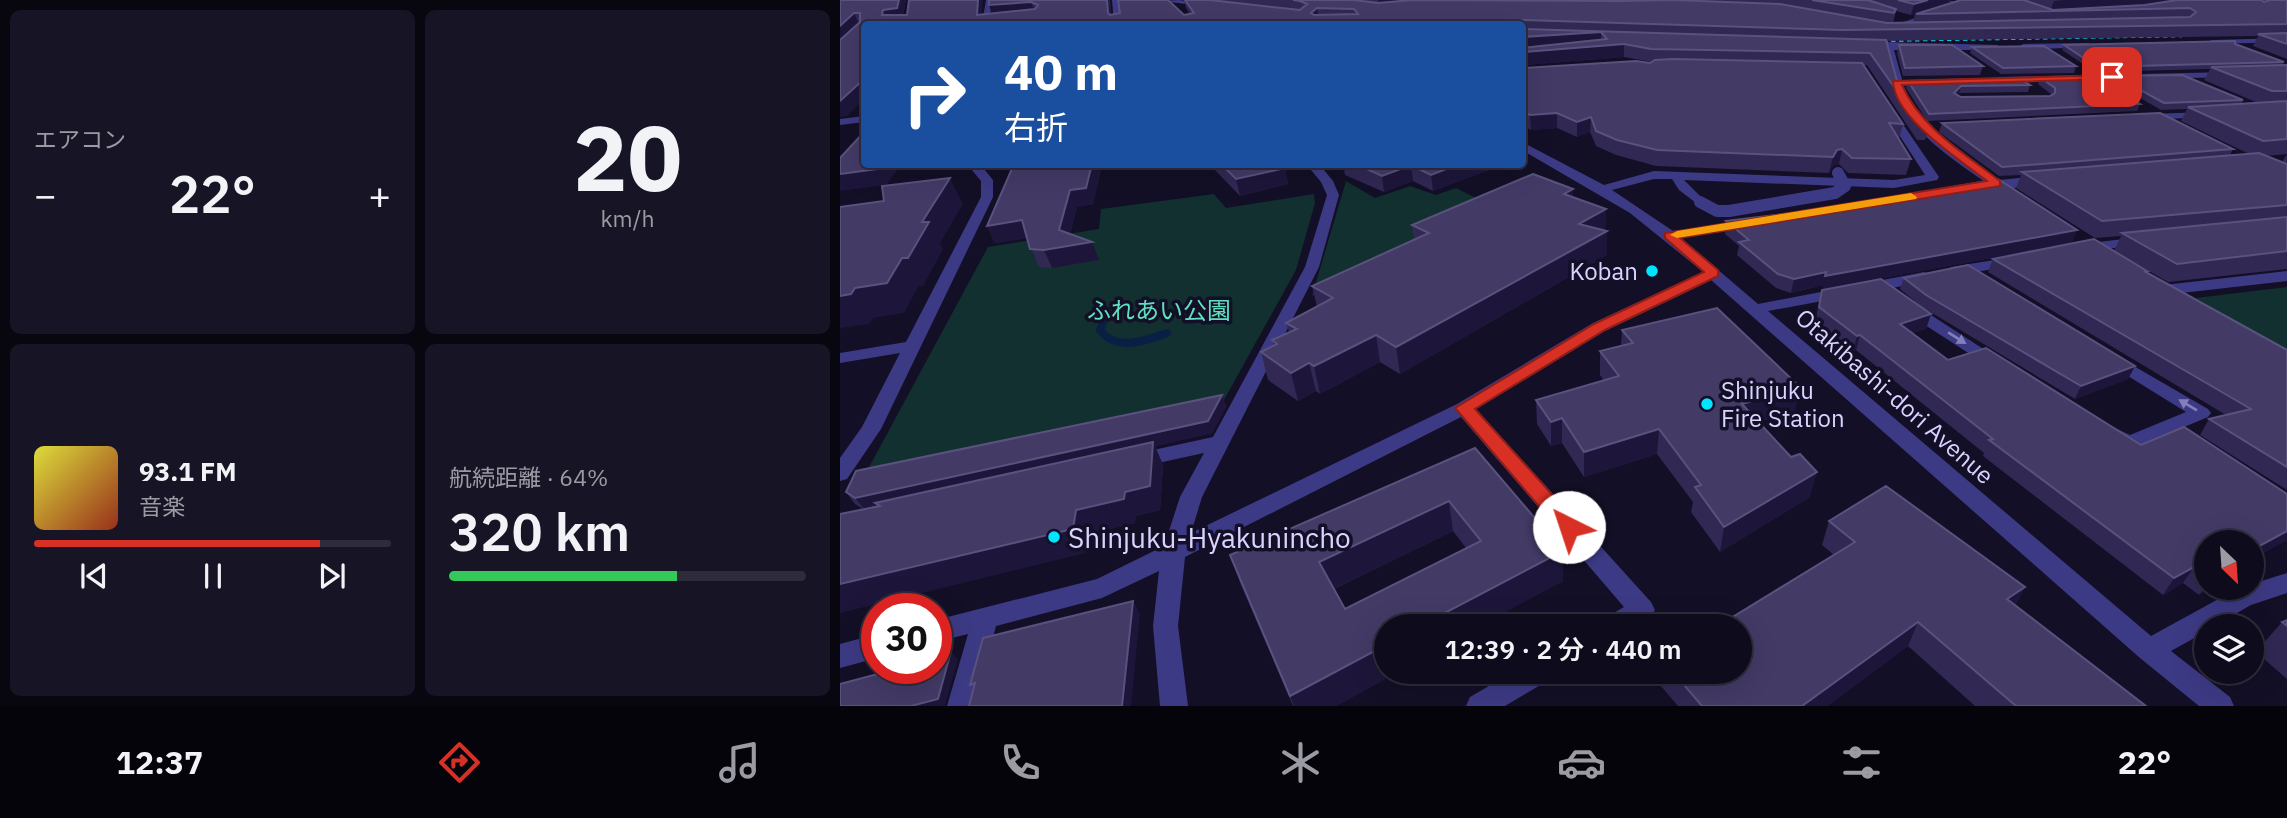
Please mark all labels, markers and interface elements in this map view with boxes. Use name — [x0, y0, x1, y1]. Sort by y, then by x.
text: 40 m — [1004, 40, 1118, 103]
pin — [2082, 47, 2142, 107]
icon: right — [889, 49, 980, 140]
icon: arrive — [2093, 58, 2131, 96]
text: 20 — [573, 98, 682, 216]
text: 右折 — [1004, 106, 1068, 148]
text: エアコン — [34, 124, 126, 154]
text: 22° — [169, 160, 256, 227]
text: − — [34, 170, 57, 219]
text: + — [368, 170, 391, 219]
text: km/h — [600, 203, 655, 233]
place label: Koban — [1570, 255, 1638, 287]
marker: Koban — [1644, 263, 1660, 279]
park label: ふれあい公園 — [1087, 294, 1231, 326]
street label: Otakibashi-dori Avenue — [1789, 301, 2001, 491]
one-way arrow — [1947, 332, 1966, 345]
place label: Shinjuku Fire Station — [1721, 374, 1845, 434]
marker: Shinjuku Fire Station — [1699, 396, 1715, 412]
one-way arrow — [2179, 399, 2198, 411]
text: 93.1 FM — [139, 454, 237, 488]
text: 航続距離 · 64% — [449, 462, 608, 492]
position arrow — [1532, 490, 1606, 564]
text: 音楽 — [139, 491, 185, 521]
text: 320 km — [449, 498, 630, 565]
place label: Shinjuku-Hyakunincho — [1068, 519, 1351, 556]
marker: Shinjuku-Hyakunincho — [1046, 529, 1062, 545]
north arrow — [2194, 530, 2264, 600]
map controls — [2194, 530, 2264, 684]
icon: previous — [75, 557, 113, 595]
icon: pause — [194, 557, 232, 595]
icon: next — [313, 557, 351, 595]
speed limit sign: 30 — [861, 593, 952, 684]
button: layers — [2194, 614, 2264, 684]
text: 12:39 · 2 分 · 440 m — [1444, 632, 1682, 666]
icon: directions — [435, 738, 484, 787]
icon: music — [715, 738, 764, 787]
icon: phone — [996, 738, 1045, 787]
icon: climate — [1276, 738, 1325, 787]
icon: car — [1557, 738, 1606, 787]
icon: filters — [1837, 738, 1886, 787]
text: 12:37 — [116, 741, 203, 783]
text: 22° — [2118, 741, 2171, 783]

